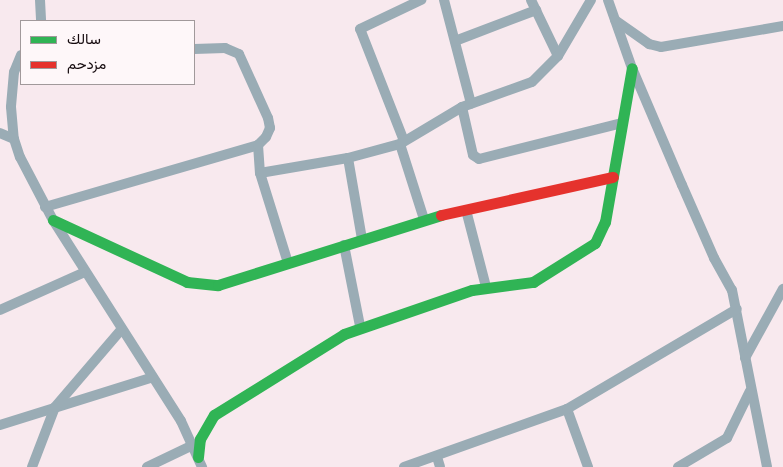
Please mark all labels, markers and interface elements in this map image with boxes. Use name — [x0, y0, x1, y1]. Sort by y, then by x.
legend — [20, 20, 195, 85]
text: سالك — [67, 28, 101, 48]
text: مزدحم — [67, 53, 106, 73]

